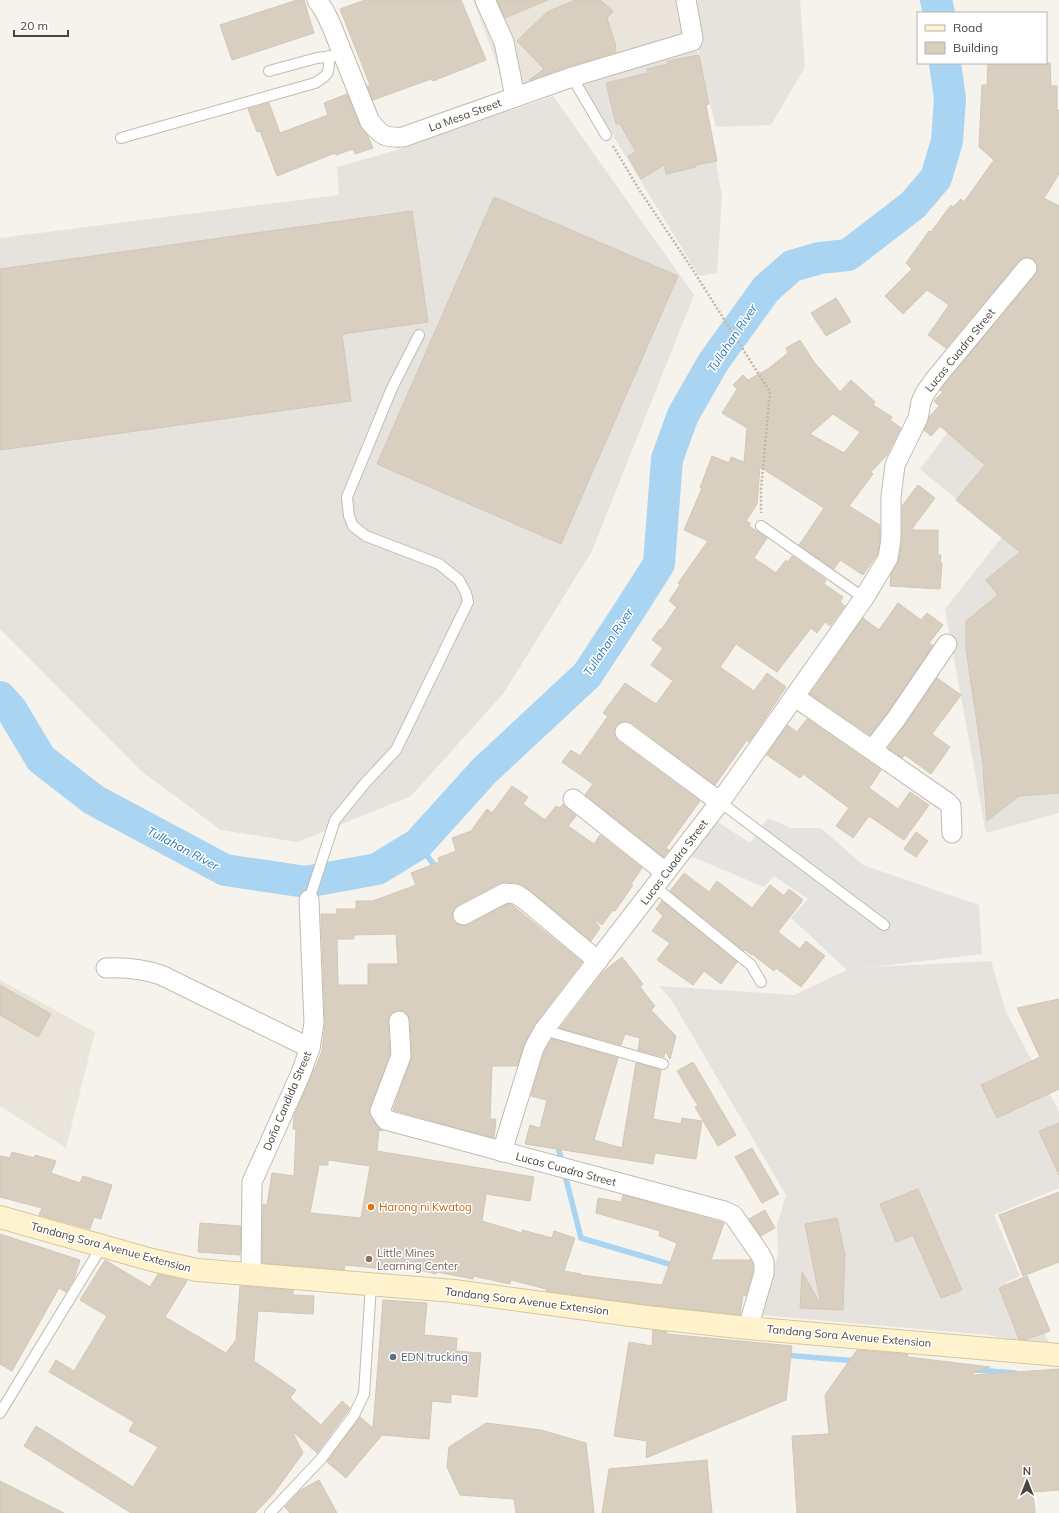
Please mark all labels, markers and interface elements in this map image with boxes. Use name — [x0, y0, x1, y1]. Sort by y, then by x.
scale bar — [14, 12, 68, 38]
legend — [917, 12, 1047, 64]
text: 20 m — [20, 18, 48, 33]
text: Road — [953, 20, 982, 35]
text: Building — [953, 40, 998, 55]
street label: La Mesa Street — [427, 95, 503, 135]
water label: Tullahan River — [704, 301, 761, 375]
street label: Lucas Cuadra Street — [922, 305, 998, 395]
water label: Tullahan River — [580, 605, 637, 679]
street label: Lucas Cuadra Street — [637, 816, 711, 907]
water label: Tullahan River — [145, 823, 222, 873]
street label: Doña Candida Street — [260, 1049, 314, 1153]
street label: Lucas Cuadra Street — [514, 1149, 618, 1189]
place label: Harong ni Kwatog — [379, 1200, 472, 1214]
marker: Harong ni Kwatog — [366, 1202, 376, 1212]
street label: Tandang Sora Avenue Extension — [29, 1219, 193, 1275]
place label: Little Mines Learning Center — [377, 1246, 458, 1273]
marker: Little Mines Learning Center — [364, 1254, 374, 1264]
street label: Tandang Sora Avenue Extension — [444, 1284, 610, 1318]
street label: Tandang Sora Avenue Extension — [766, 1322, 932, 1350]
place label: EDN trucking — [401, 1350, 468, 1364]
marker: EDN trucking — [388, 1352, 398, 1362]
north arrow — [1007, 1461, 1047, 1501]
text: N — [1023, 1464, 1031, 1478]

